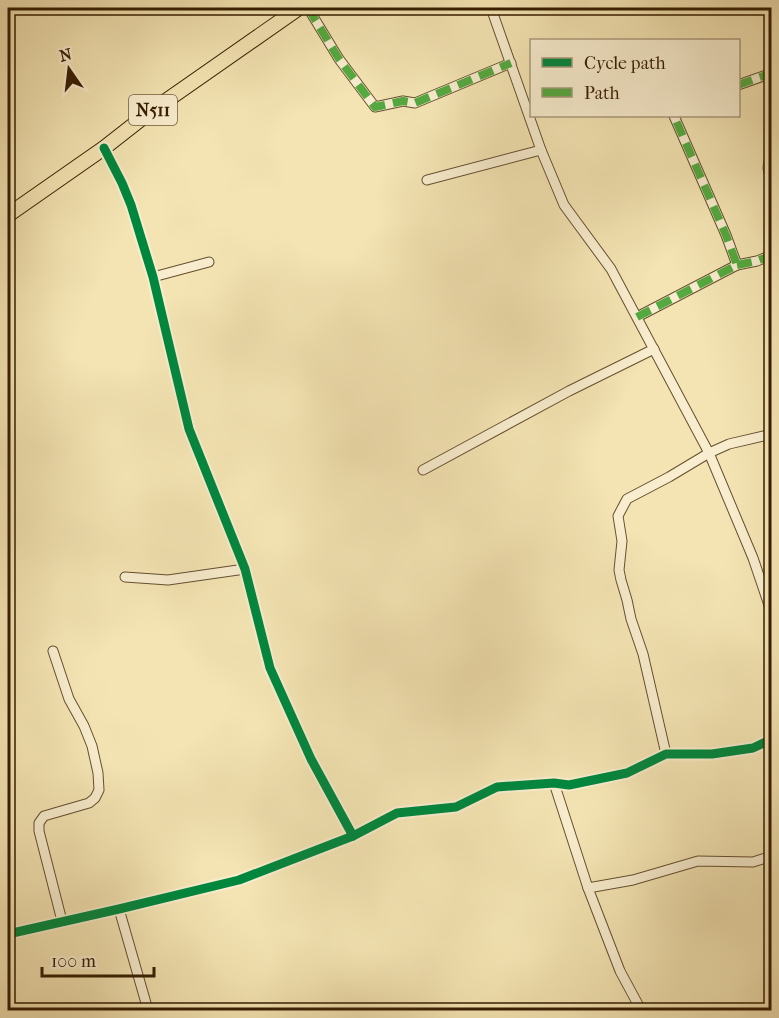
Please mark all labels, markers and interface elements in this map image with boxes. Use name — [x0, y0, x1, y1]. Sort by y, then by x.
north arrow — [39, 39, 99, 99]
legend — [530, 39, 740, 117]
text: N — [57, 44, 75, 66]
text: Cycle path — [584, 53, 665, 74]
text: Path — [584, 83, 620, 104]
road number: N511 — [129, 95, 177, 125]
scale bar — [42, 940, 154, 978]
text: 100 m — [51, 951, 96, 972]

